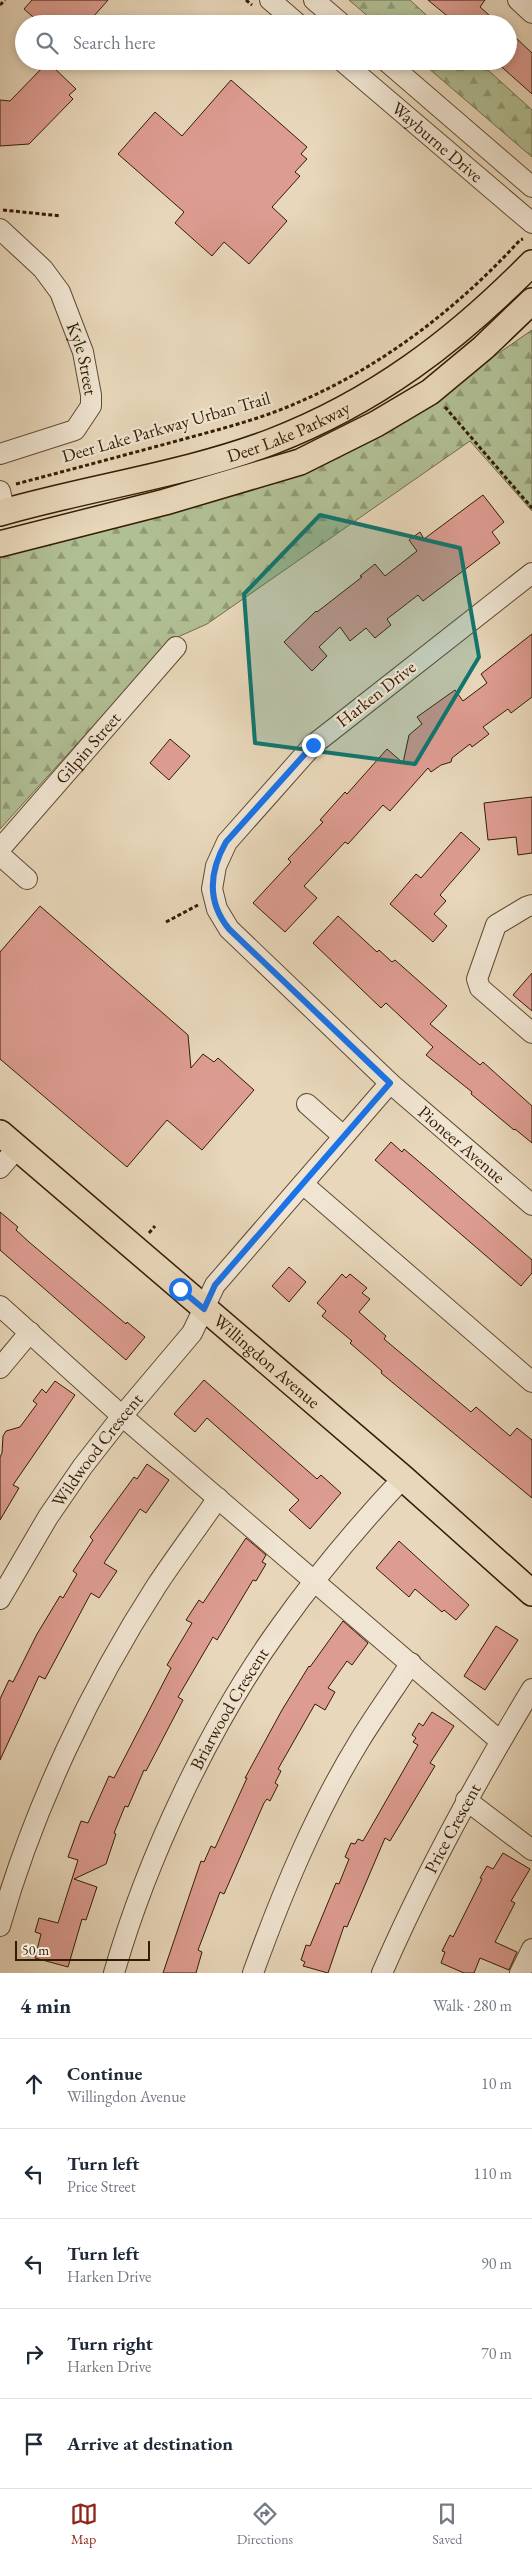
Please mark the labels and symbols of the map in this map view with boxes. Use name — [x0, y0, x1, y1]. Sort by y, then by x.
street label: Wayburne Drive — [387, 96, 488, 187]
street label: Kyle Street — [62, 319, 103, 397]
street label: Deer Lake Parkway Urban Trail — [59, 386, 273, 467]
street label: Deer Lake Parkway — [224, 396, 354, 467]
street label: Harken Drive — [331, 655, 420, 732]
street label: Gilpin Street — [50, 707, 126, 788]
route end — [302, 734, 325, 757]
street label: Pioneer Avenue — [413, 1100, 510, 1188]
route start — [169, 1278, 192, 1301]
street label: Willingdon Avenue — [209, 1309, 325, 1413]
street label: Wildwood Crescent — [46, 1388, 148, 1511]
street label: Briarwood Crescent — [185, 1643, 274, 1774]
street label: Price Crescent — [419, 1779, 486, 1877]
scale bar — [15, 1938, 150, 1961]

